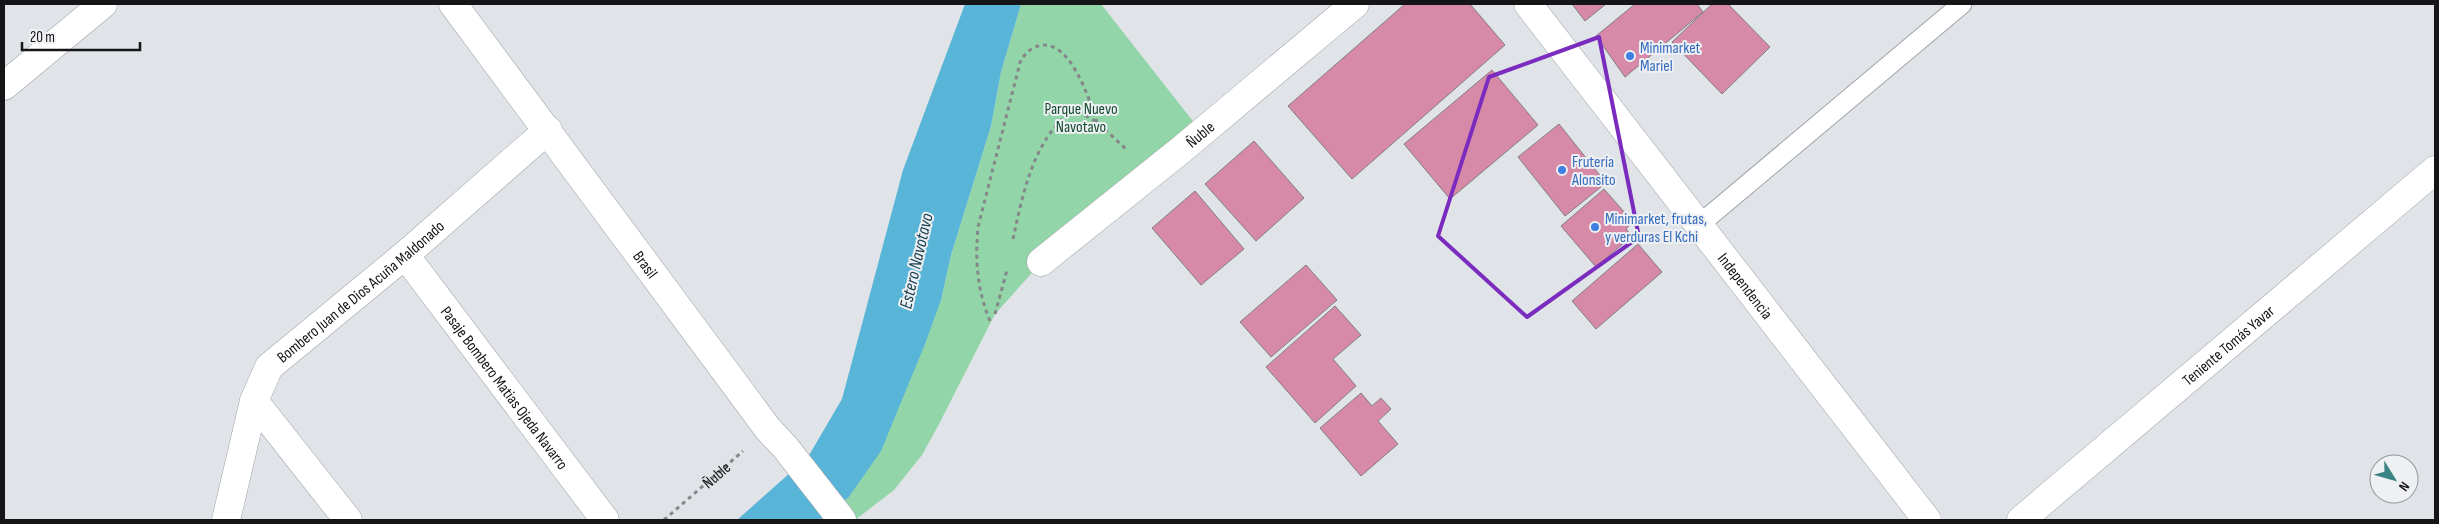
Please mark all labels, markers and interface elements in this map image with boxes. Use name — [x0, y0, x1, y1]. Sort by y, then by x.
scale bar — [22, 20, 140, 52]
text: 20 m — [30, 28, 55, 47]
place label: Minimarket Mariel — [1640, 39, 1701, 76]
marker: Minimarket Mariel — [1624, 50, 1636, 62]
park label: Parque Nuevo Navotavo — [1044, 100, 1118, 137]
street label: Ñuble — [1183, 118, 1219, 152]
place label: Frutería Alonsito — [1571, 153, 1616, 190]
marker: Frutería Alonsito — [1556, 164, 1568, 176]
place label: Minimarket, frutas, y verduras El Kchi — [1605, 210, 1707, 247]
water label: Estero Navotavo — [895, 211, 938, 311]
street label: Bombero Juan de Dios Acuña Maldonado — [274, 217, 449, 367]
marker: Minimarket, frutas, y verduras El Kchi — [1589, 221, 1601, 233]
street label: Brasil — [628, 248, 661, 283]
street label: Independencia — [1713, 250, 1776, 323]
street label: Teniente Tomás Yavar — [2179, 302, 2279, 390]
street label: Pasaje Bombero Matias Ojeda Navarro — [436, 303, 572, 474]
north arrow — [2369, 454, 2419, 504]
street label: Ñuble — [699, 458, 735, 493]
text: N — [2395, 478, 2413, 495]

